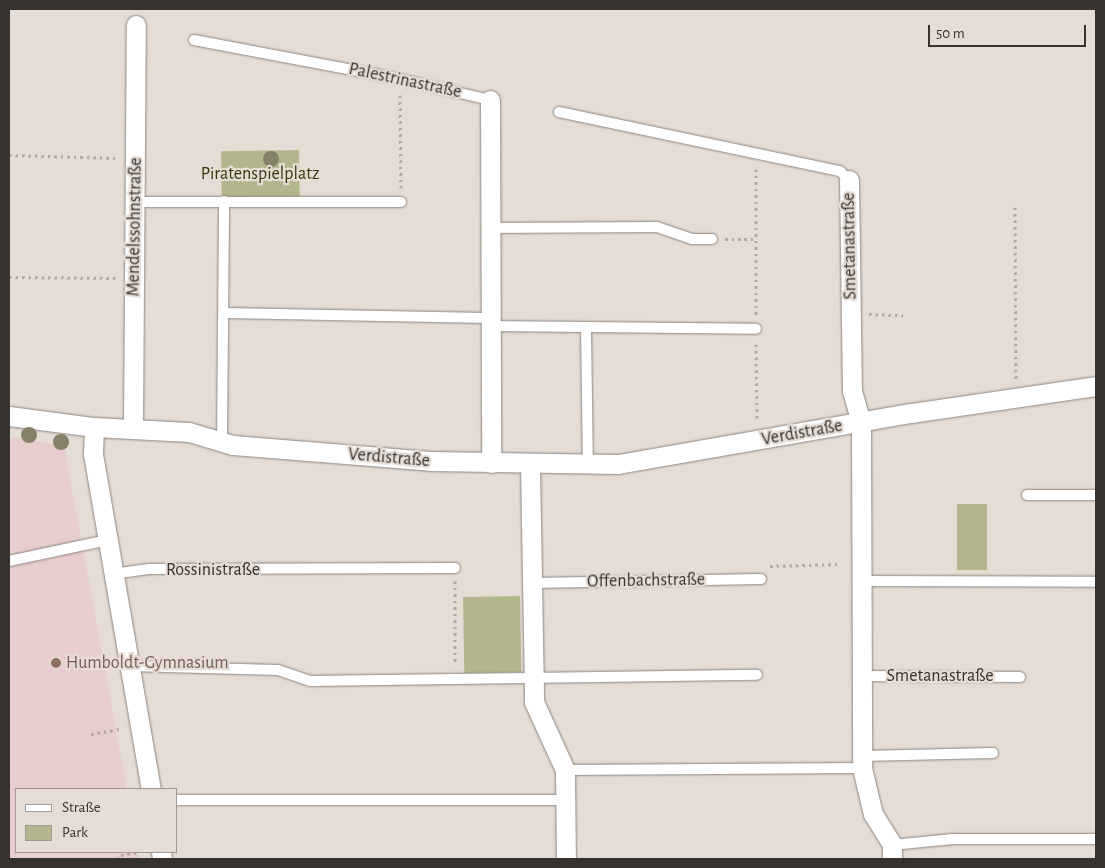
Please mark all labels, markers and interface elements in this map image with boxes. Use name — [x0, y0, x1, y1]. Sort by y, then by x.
scale bar — [930, 15, 1088, 47]
text: 50 m — [936, 26, 965, 41]
street label: Palestrinastraße — [347, 59, 463, 103]
street label: Mendelssohnstraße — [123, 157, 147, 297]
park label: Piratenspielplatz — [201, 163, 319, 185]
street label: Smetanastraße — [838, 192, 862, 300]
street label: Verdistraße — [760, 415, 844, 451]
street label: Verdistraße — [347, 444, 431, 472]
street label: Rossinistraße — [166, 559, 260, 581]
street label: Offenbachstraße — [587, 569, 705, 593]
place label: Humboldt-Gymnasium — [66, 652, 229, 674]
marker: Humboldt-Gymnasium — [50, 657, 62, 669]
street label: Smetanastraße — [886, 665, 994, 687]
legend — [15, 788, 178, 853]
text: Straße — [62, 800, 101, 815]
text: Park — [62, 825, 88, 840]

